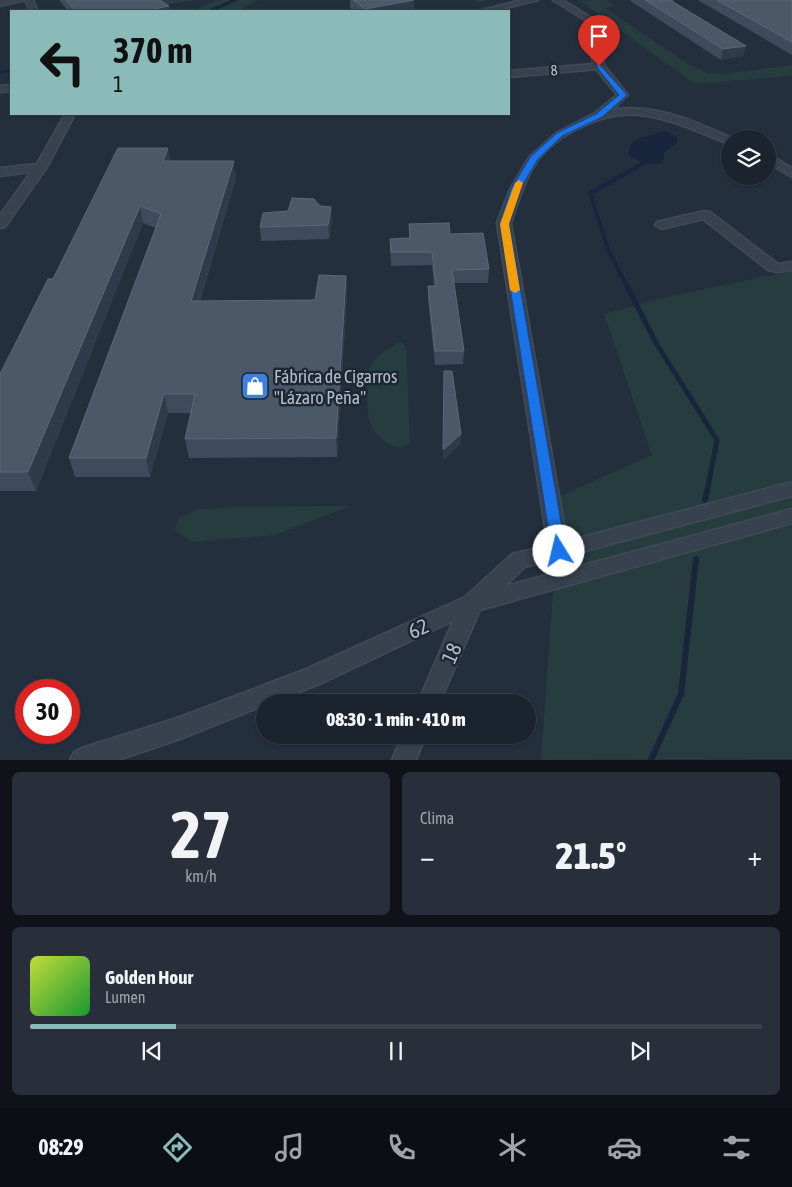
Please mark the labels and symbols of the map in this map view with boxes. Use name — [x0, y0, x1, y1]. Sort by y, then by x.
pin — [578, 15, 620, 66]
street label: 8 — [550, 61, 558, 79]
place label: Fábrica de Cigarros "Lázaro Peña" — [274, 366, 397, 408]
shop icon: Fábrica de Cigarros "Lázaro Peña" — [240, 371, 270, 401]
position arrow — [532, 524, 584, 576]
street label: 62 — [404, 613, 432, 643]
street label: 18 — [436, 639, 466, 667]
speed limit sign: 30 — [15, 679, 80, 744]

